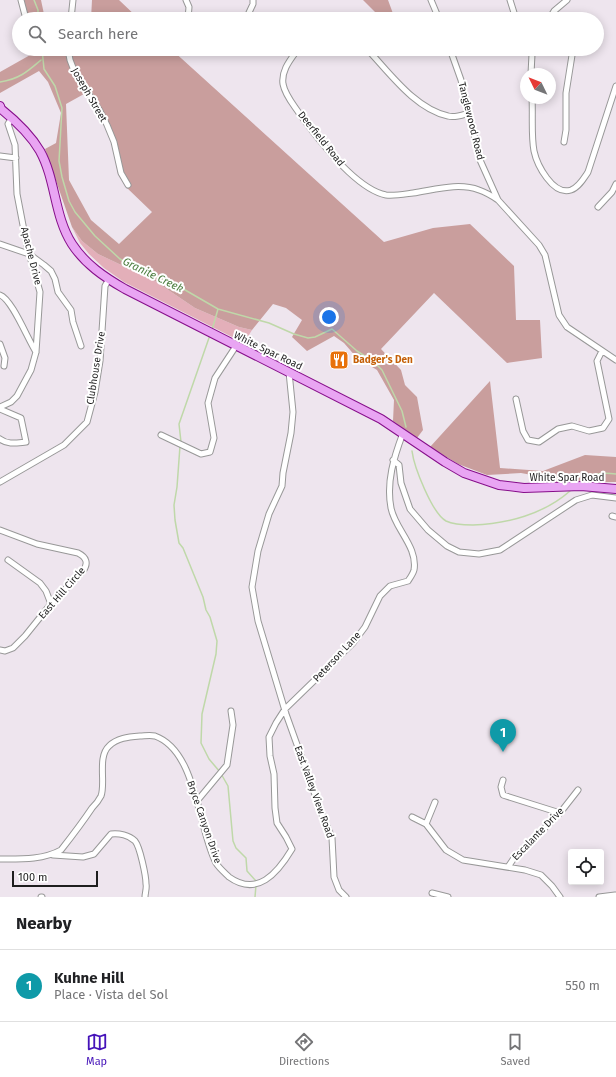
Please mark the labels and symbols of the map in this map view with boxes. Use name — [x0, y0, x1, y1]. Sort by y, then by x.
street label: Joseph Street — [69, 66, 110, 125]
north arrow — [520, 68, 556, 104]
street label: Tanglewood Road — [455, 81, 487, 161]
street label: Deerfield Road — [295, 109, 347, 169]
street label: Apache Drive — [18, 226, 44, 286]
water label: Granite Creek — [121, 255, 185, 295]
your location — [319, 307, 339, 327]
street label: White Spar Road — [232, 329, 304, 373]
street label: Clubhouse Drive — [84, 331, 108, 405]
restaurant icon: Badger's Den — [328, 349, 350, 371]
place label: Badger's Den — [353, 354, 413, 366]
street label: White Spar Road — [530, 472, 604, 484]
street label: East Hill Circle — [36, 565, 88, 621]
street label: Peterson Lane — [311, 629, 363, 685]
pin: 1 — [490, 719, 516, 752]
street label: East Valley View Road — [292, 744, 336, 840]
street label: Bryce Canyon Drive — [184, 779, 224, 865]
street label: Escalante Drive — [510, 805, 566, 863]
scale bar — [12, 869, 98, 888]

